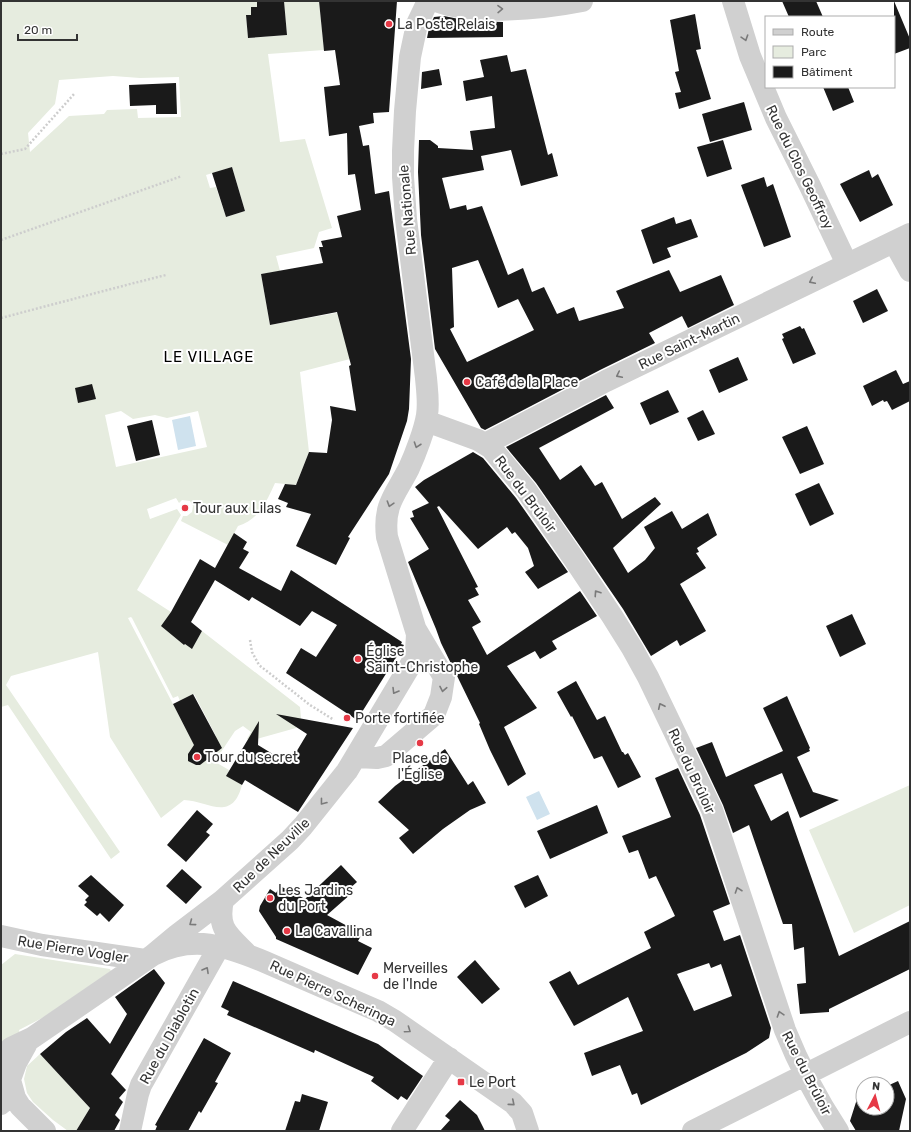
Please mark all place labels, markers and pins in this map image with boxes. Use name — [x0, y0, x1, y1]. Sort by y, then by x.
place label: La Poste Relais — [397, 16, 495, 33]
marker: La Poste Relais — [384, 19, 394, 29]
place label: Café de la Place — [475, 374, 579, 391]
marker: Café de la Place — [462, 377, 472, 387]
place label: Tour aux Lilas — [193, 500, 281, 517]
marker: Tour aux Lilas — [180, 503, 190, 513]
place label: Église Saint-Christophe — [366, 642, 478, 676]
marker: Église Saint-Christophe — [353, 654, 363, 664]
place label: Porte fortifiée — [355, 710, 445, 727]
marker: Porte fortifiée — [342, 713, 352, 723]
marker: Place de l'Église — [415, 738, 425, 748]
place label: Tour du secret — [205, 749, 299, 766]
place label: Place de l'Église — [392, 750, 448, 783]
marker: Tour du secret — [192, 752, 202, 762]
place label: Les Jardins du Port — [278, 882, 353, 915]
marker: Les Jardins du Port — [265, 893, 275, 903]
place label: La Cavallina — [295, 923, 373, 940]
marker: La Cavallina — [282, 926, 292, 936]
place label: Merveilles de l'Inde — [383, 960, 448, 993]
marker: Merveilles de l'Inde — [370, 971, 380, 981]
place label: Le Port — [469, 1074, 516, 1091]
marker: Le Port — [456, 1077, 466, 1087]

